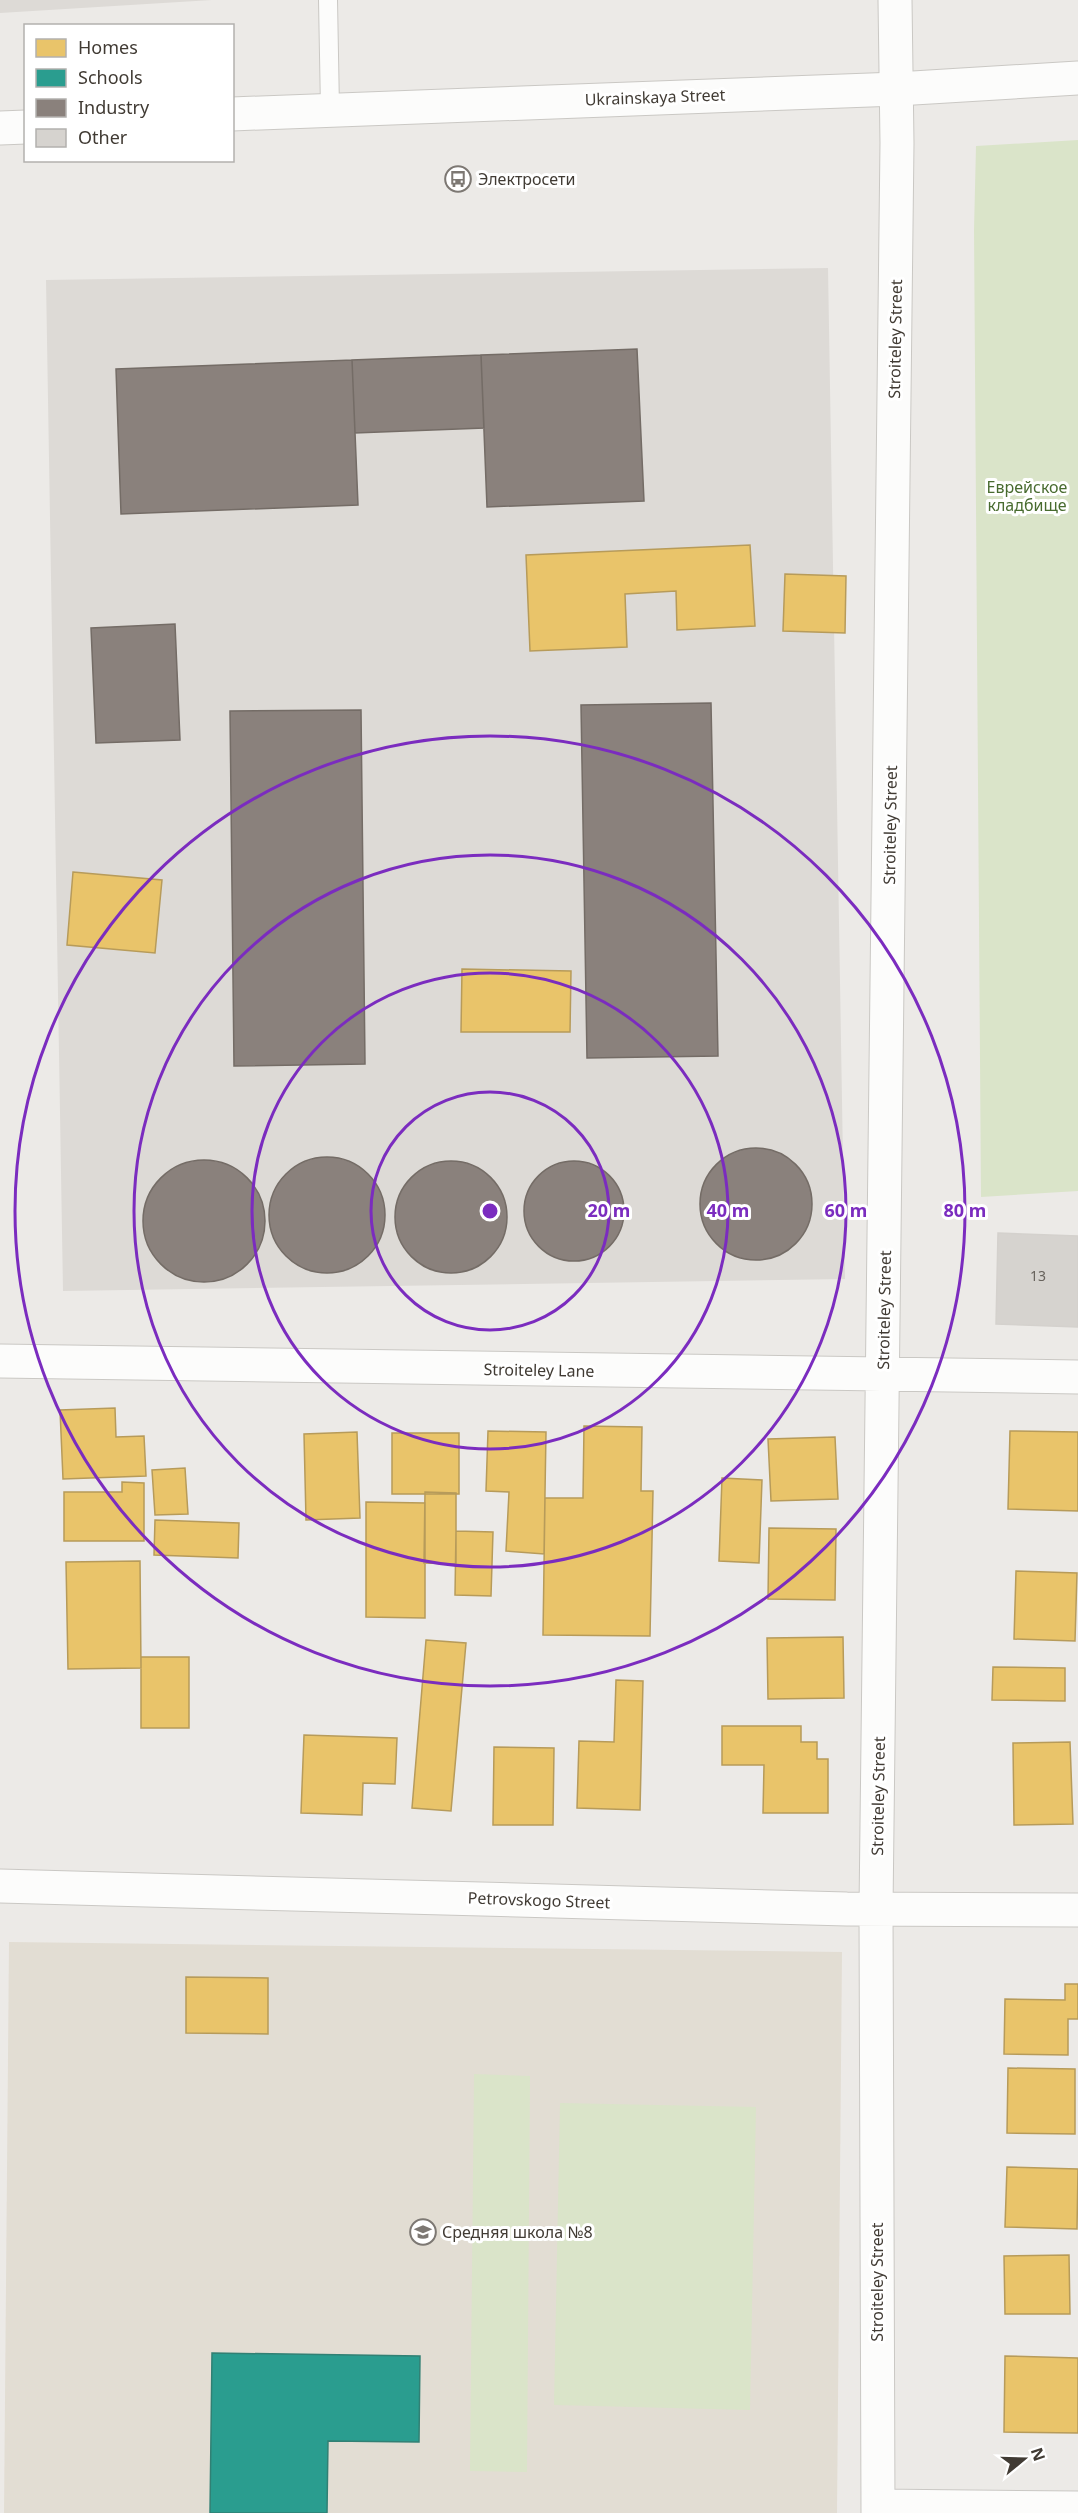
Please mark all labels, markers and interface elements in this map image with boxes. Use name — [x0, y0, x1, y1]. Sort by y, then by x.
legend — [24, 24, 234, 162]
text: Homes — [78, 35, 138, 59]
text: Schools — [78, 65, 143, 89]
street label: Ukrainskaya Street — [584, 84, 726, 110]
text: Industry — [78, 95, 150, 119]
text: Other — [78, 125, 128, 149]
bus stop icon: Электросети — [443, 164, 473, 194]
place label: Электросети — [478, 168, 575, 190]
street label: Stroiteley Street — [883, 279, 907, 399]
park label: Еврейское кладбище — [987, 476, 1068, 516]
street label: Stroiteley Street — [878, 765, 902, 885]
text: 20 m — [588, 1198, 630, 1222]
text: 40 m — [707, 1198, 749, 1222]
text: 60 m — [825, 1198, 867, 1222]
text: 80 m — [944, 1198, 986, 1222]
centre of rings — [480, 1201, 500, 1221]
street label: Stroiteley Street — [872, 1250, 896, 1370]
house number: 13 — [1030, 1266, 1046, 1285]
street label: Stroiteley Lane — [483, 1358, 595, 1382]
street label: Stroiteley Street — [866, 1736, 890, 1856]
street label: Petrovskogo Street — [467, 1887, 611, 1913]
school or university icon: Средняя школа №8 — [408, 2217, 438, 2247]
place label: Средняя школа №8 — [442, 2221, 593, 2243]
street label: Stroiteley Street — [866, 2222, 888, 2342]
north arrow — [994, 2429, 1054, 2489]
text: N — [1026, 2444, 1051, 2464]

